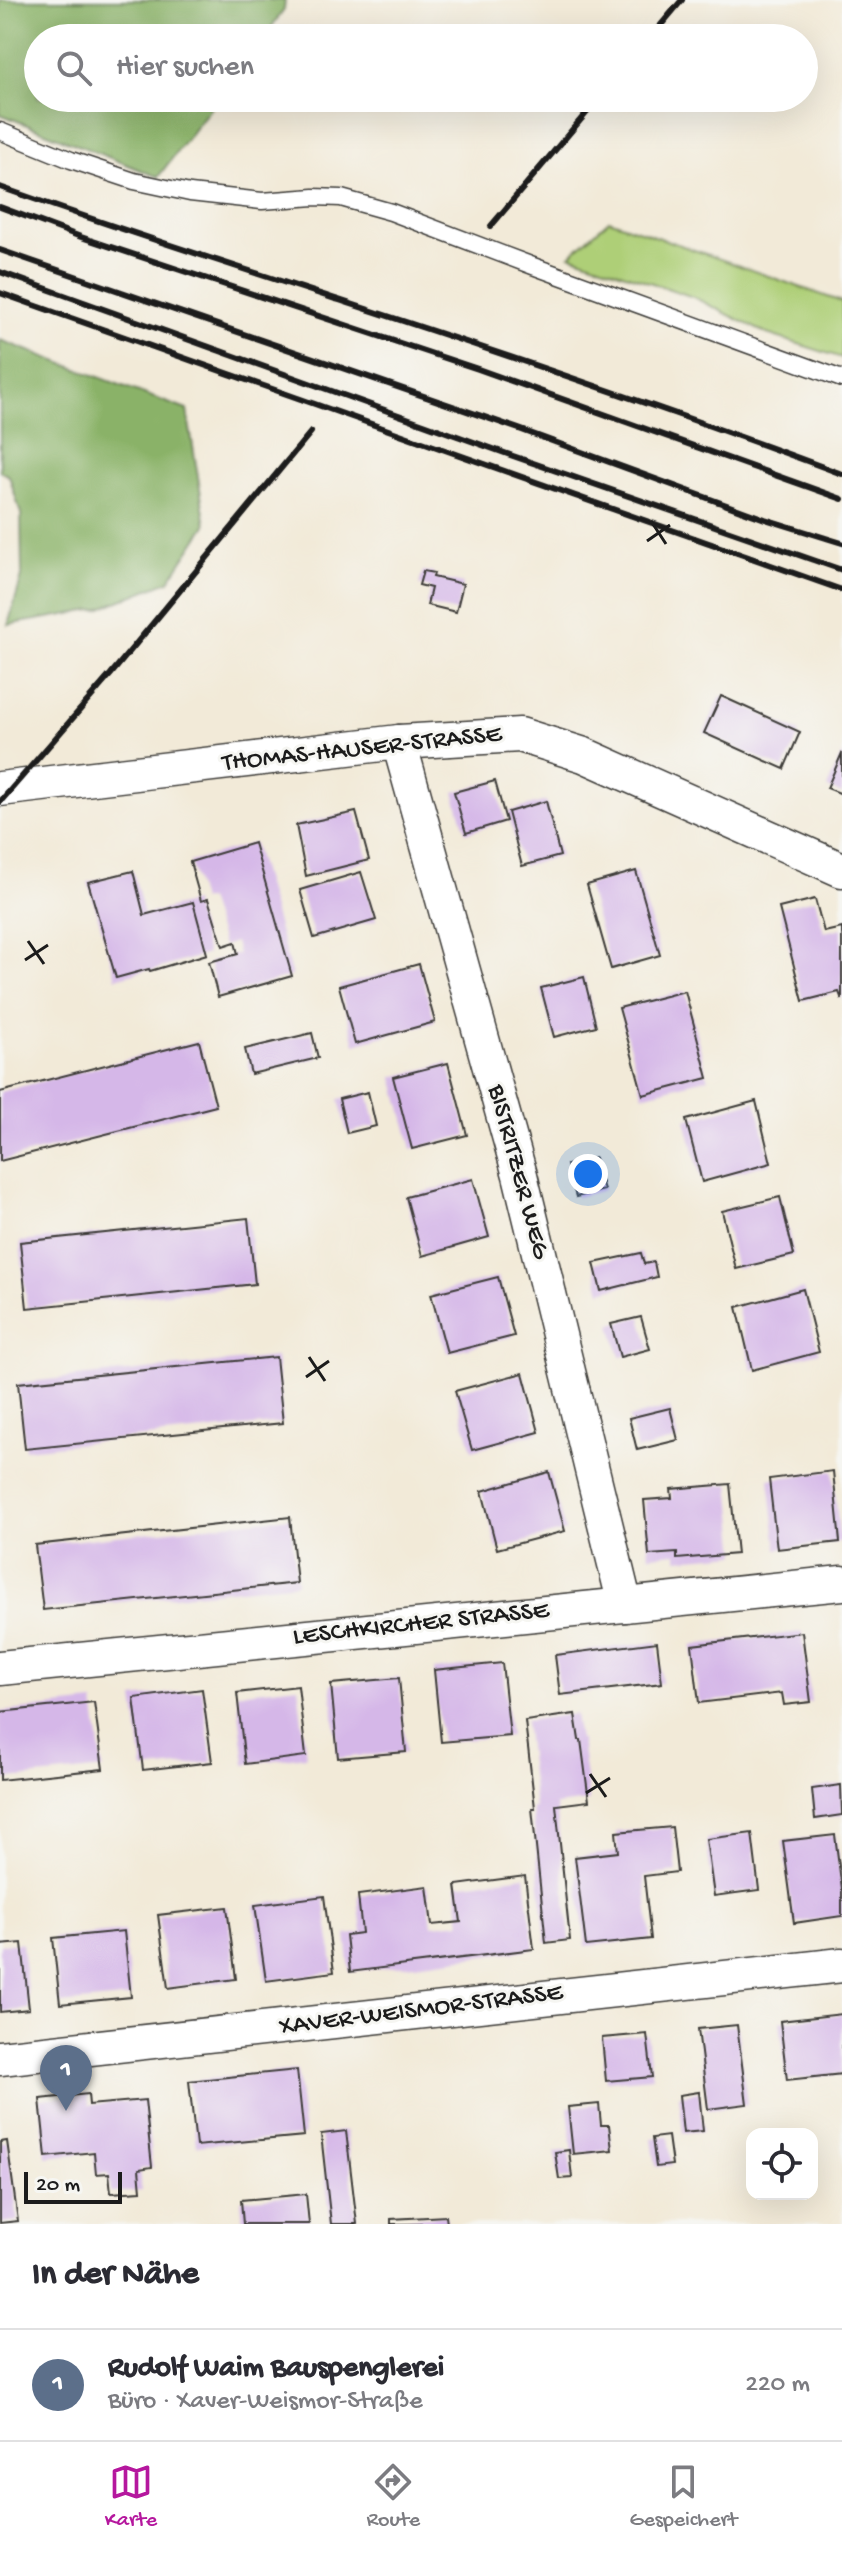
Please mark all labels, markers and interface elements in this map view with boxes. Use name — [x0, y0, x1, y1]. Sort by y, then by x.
search box — [24, 24, 818, 112]
icon: search — [52, 46, 96, 90]
text: Hier suchen — [116, 51, 254, 86]
street label: THOMAS-HAUSER-STRASSE — [219, 720, 504, 780]
street label: BISTRITZER WEG — [479, 1081, 556, 1264]
your location — [568, 1154, 608, 1194]
street label: LESCHKIRCHER STRASSE — [292, 1596, 551, 1654]
street label: XAVER-WEISMOR-STRASSE — [277, 1978, 565, 2044]
pin: 1 — [40, 2045, 92, 2111]
map controls — [746, 2128, 818, 2200]
button: locate — [746, 2128, 818, 2200]
scale bar — [24, 2168, 122, 2204]
text: 20 m — [36, 2173, 80, 2199]
text: In der Nähe — [32, 2256, 199, 2296]
text: Rudolf Waim Bauspenglerei — [108, 2352, 444, 2387]
text: 1 — [53, 2370, 63, 2401]
text: 220 m — [745, 2370, 810, 2401]
text: Büro · Xaver-Weismor-Straße — [108, 2387, 423, 2418]
tab: Karte — [105, 2460, 157, 2534]
tab: Route — [367, 2460, 420, 2534]
tab: Gespeichert — [630, 2460, 737, 2534]

